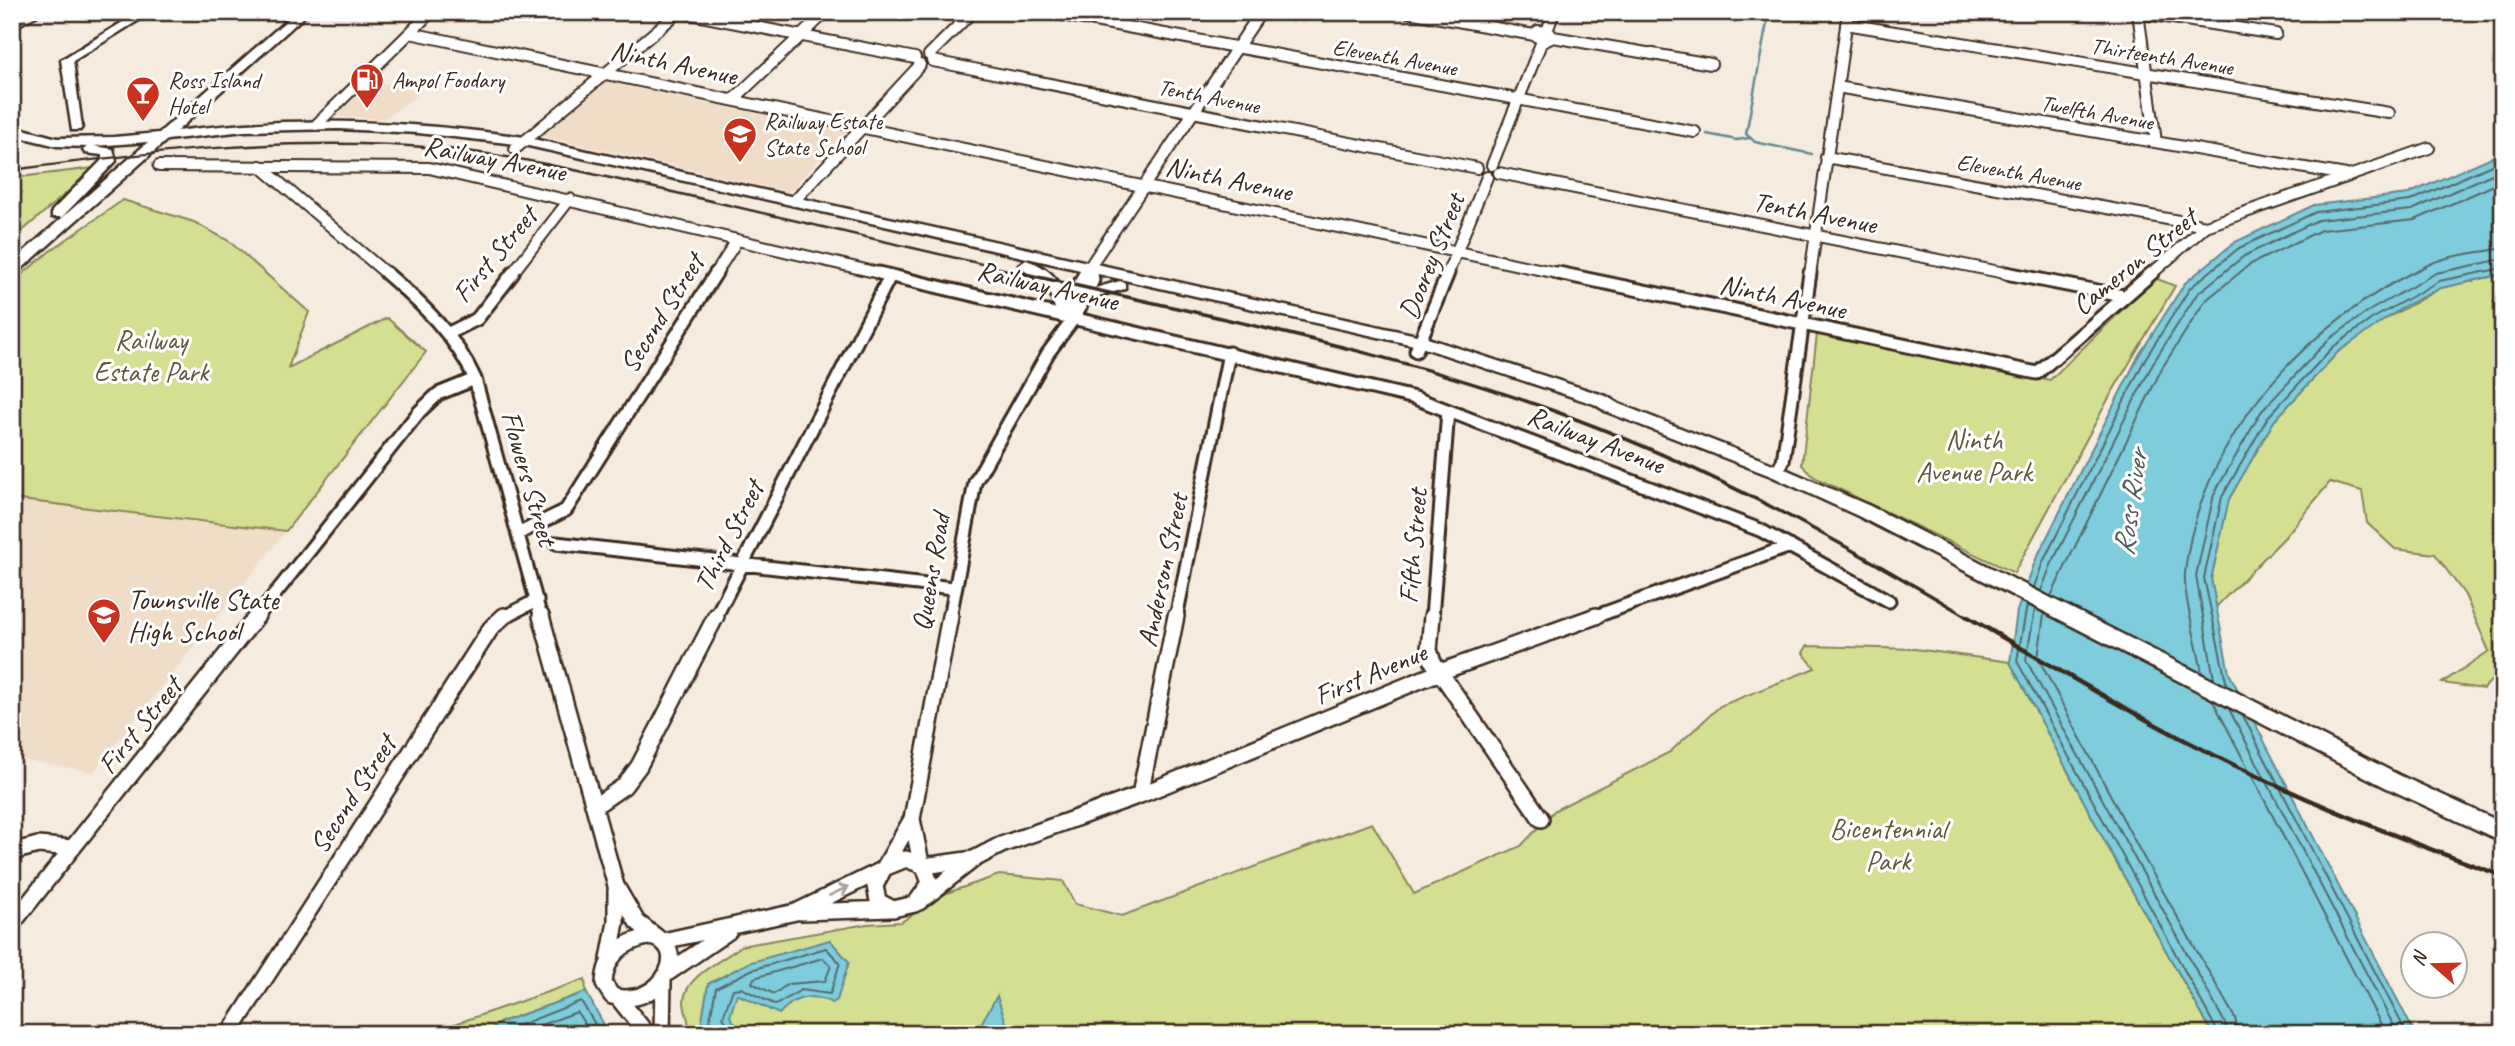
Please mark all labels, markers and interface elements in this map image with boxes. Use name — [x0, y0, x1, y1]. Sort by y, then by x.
street label: Thirteenth Avenue — [2089, 31, 2237, 82]
street label: Ninth Avenue — [608, 32, 742, 93]
street label: Eleventh Avenue — [1331, 32, 1461, 83]
fuel station icon: Ampol Foodary — [348, 61, 386, 110]
place label: Ross Island Hotel — [168, 66, 263, 121]
place label: Ampol Foodary — [392, 66, 506, 95]
street label: Tenth Avenue — [1156, 72, 1264, 121]
bar icon: Ross Island Hotel — [124, 74, 162, 123]
street label: Twelfth Avenue — [2038, 88, 2157, 137]
place label: Railway Estate State School — [764, 107, 883, 162]
school or university icon: Railway Estate State School — [721, 115, 759, 164]
street label: Railway Avenue — [421, 128, 571, 190]
street label: Eleventh Avenue — [1955, 147, 2085, 198]
street label: Ninth Avenue — [1163, 148, 1297, 209]
street label: Tenth Avenue — [1750, 183, 1882, 242]
street label: Doorey Street — [1390, 186, 1473, 324]
street label: First Street — [444, 196, 547, 309]
street label: Cameron Street — [2065, 198, 2207, 322]
street label: Second Street — [611, 244, 714, 379]
street label: Railway Avenue — [974, 252, 1124, 319]
street label: Ninth Avenue — [1717, 266, 1851, 327]
park label: Railway Estate Park — [94, 322, 210, 389]
street label: Railway Avenue — [1523, 397, 1671, 482]
street label: Flowers Street — [494, 407, 566, 552]
park label: Ninth Avenue Park — [1916, 422, 2035, 489]
water label: Ross River — [2104, 443, 2157, 558]
street label: Third Street — [686, 472, 773, 598]
street label: Fifth Street — [1390, 485, 1435, 605]
street label: Anderson Street — [1129, 488, 1196, 650]
street label: Queens Road — [903, 507, 959, 633]
place label: Townsville State High School — [128, 582, 280, 649]
school or university icon: Townsville State High School — [85, 596, 123, 645]
street label: First Avenue — [1309, 634, 1433, 713]
street label: First Street — [90, 667, 191, 781]
street label: Second Street — [301, 726, 405, 860]
park label: Bicentennial Park — [1830, 811, 1952, 878]
one-way arrow — [828, 884, 849, 897]
north arrow — [2400, 930, 2470, 1000]
text: N — [2406, 947, 2433, 969]

